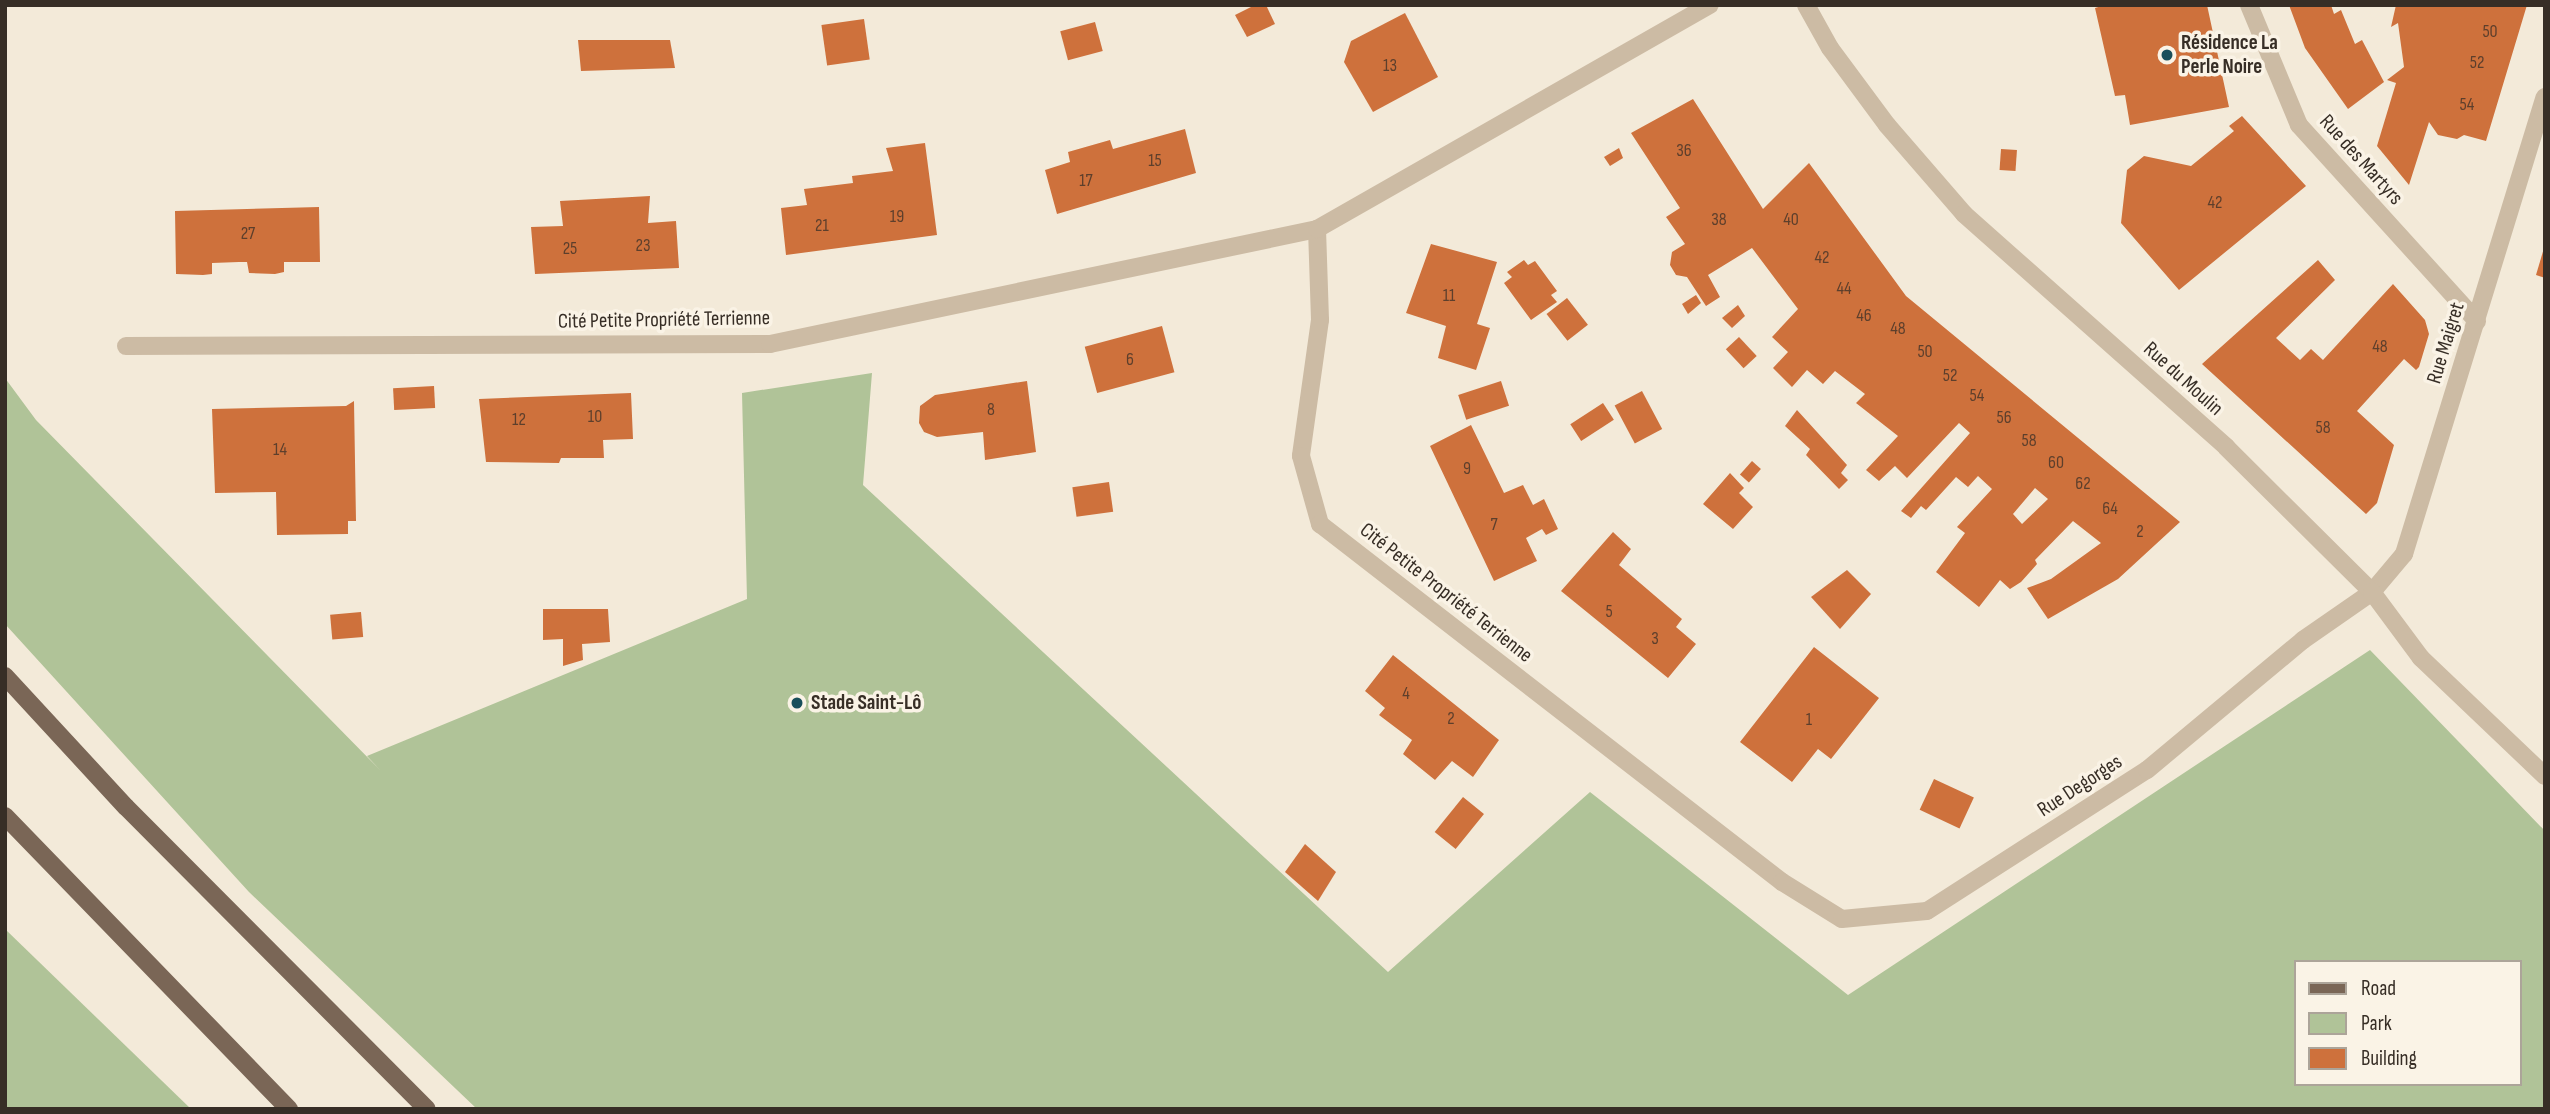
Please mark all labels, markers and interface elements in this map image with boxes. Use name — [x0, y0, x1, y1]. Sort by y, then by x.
house number: 50 — [2482, 21, 2498, 43]
place label: Résidence La Perle Noire — [2181, 30, 2278, 80]
marker: Résidence La Perle Noire — [2159, 47, 2175, 63]
house number: 52 — [2470, 52, 2484, 74]
house number: 13 — [1383, 55, 1397, 77]
house number: 54 — [2460, 94, 2474, 116]
street label: Rue des Martyrs — [2314, 110, 2408, 210]
house number: 36 — [1676, 140, 1692, 162]
house number: 15 — [1148, 150, 1162, 172]
house number: 17 — [1079, 170, 1093, 192]
house number: 42 — [2207, 192, 2223, 214]
house number: 19 — [890, 206, 904, 228]
house number: 38 — [1711, 209, 1727, 231]
house number: 40 — [1783, 209, 1799, 231]
house number: 21 — [815, 215, 829, 237]
house number: 27 — [241, 223, 255, 245]
house number: 23 — [636, 235, 650, 257]
house number: 25 — [563, 238, 577, 260]
house number: 42 — [1814, 247, 1830, 269]
house number: 44 — [1836, 278, 1852, 300]
house number: 11 — [1443, 285, 1455, 307]
street label: Rue Maigret — [2422, 299, 2470, 387]
house number: 46 — [1856, 305, 1872, 327]
street label: Cité Petite Propriété Terrienne — [558, 306, 770, 334]
house number: 48 — [1890, 318, 1906, 340]
house number: 48 — [2372, 336, 2388, 358]
street label: Rue du Moulin — [2138, 337, 2228, 421]
house number: 50 — [1917, 341, 1933, 363]
house number: 6 — [1126, 349, 1134, 371]
house number: 52 — [1943, 365, 1957, 387]
house number: 54 — [1970, 385, 1984, 407]
house number: 8 — [987, 399, 995, 421]
house number: 10 — [588, 406, 602, 428]
house number: 56 — [1996, 407, 2012, 429]
house number: 12 — [512, 409, 526, 431]
house number: 58 — [2315, 417, 2331, 439]
house number: 58 — [2021, 430, 2037, 452]
house number: 14 — [273, 439, 287, 461]
house number: 60 — [2048, 452, 2064, 474]
house number: 9 — [1463, 458, 1471, 480]
house number: 62 — [2075, 473, 2091, 495]
house number: 64 — [2102, 498, 2118, 520]
house number: 7 — [1490, 514, 1498, 536]
street label: Cité Petite Propriété Terrienne — [1355, 518, 1537, 668]
house number: 2 — [2136, 521, 2144, 543]
house number: 5 — [1605, 601, 1613, 623]
house number: 3 — [1651, 628, 1659, 650]
house number: 4 — [1402, 683, 1410, 705]
place label: Stade Saint-Lô — [811, 690, 921, 716]
marker: Stade Saint-Lô — [789, 695, 805, 711]
house number: 2 — [1447, 708, 1455, 730]
house number: 1 — [1806, 709, 1812, 731]
street label: Rue Degorges — [2033, 749, 2127, 823]
legend — [2294, 960, 2522, 1086]
text: Road — [2361, 976, 2396, 1001]
text: Park — [2361, 1011, 2392, 1036]
text: Building — [2361, 1046, 2417, 1071]

